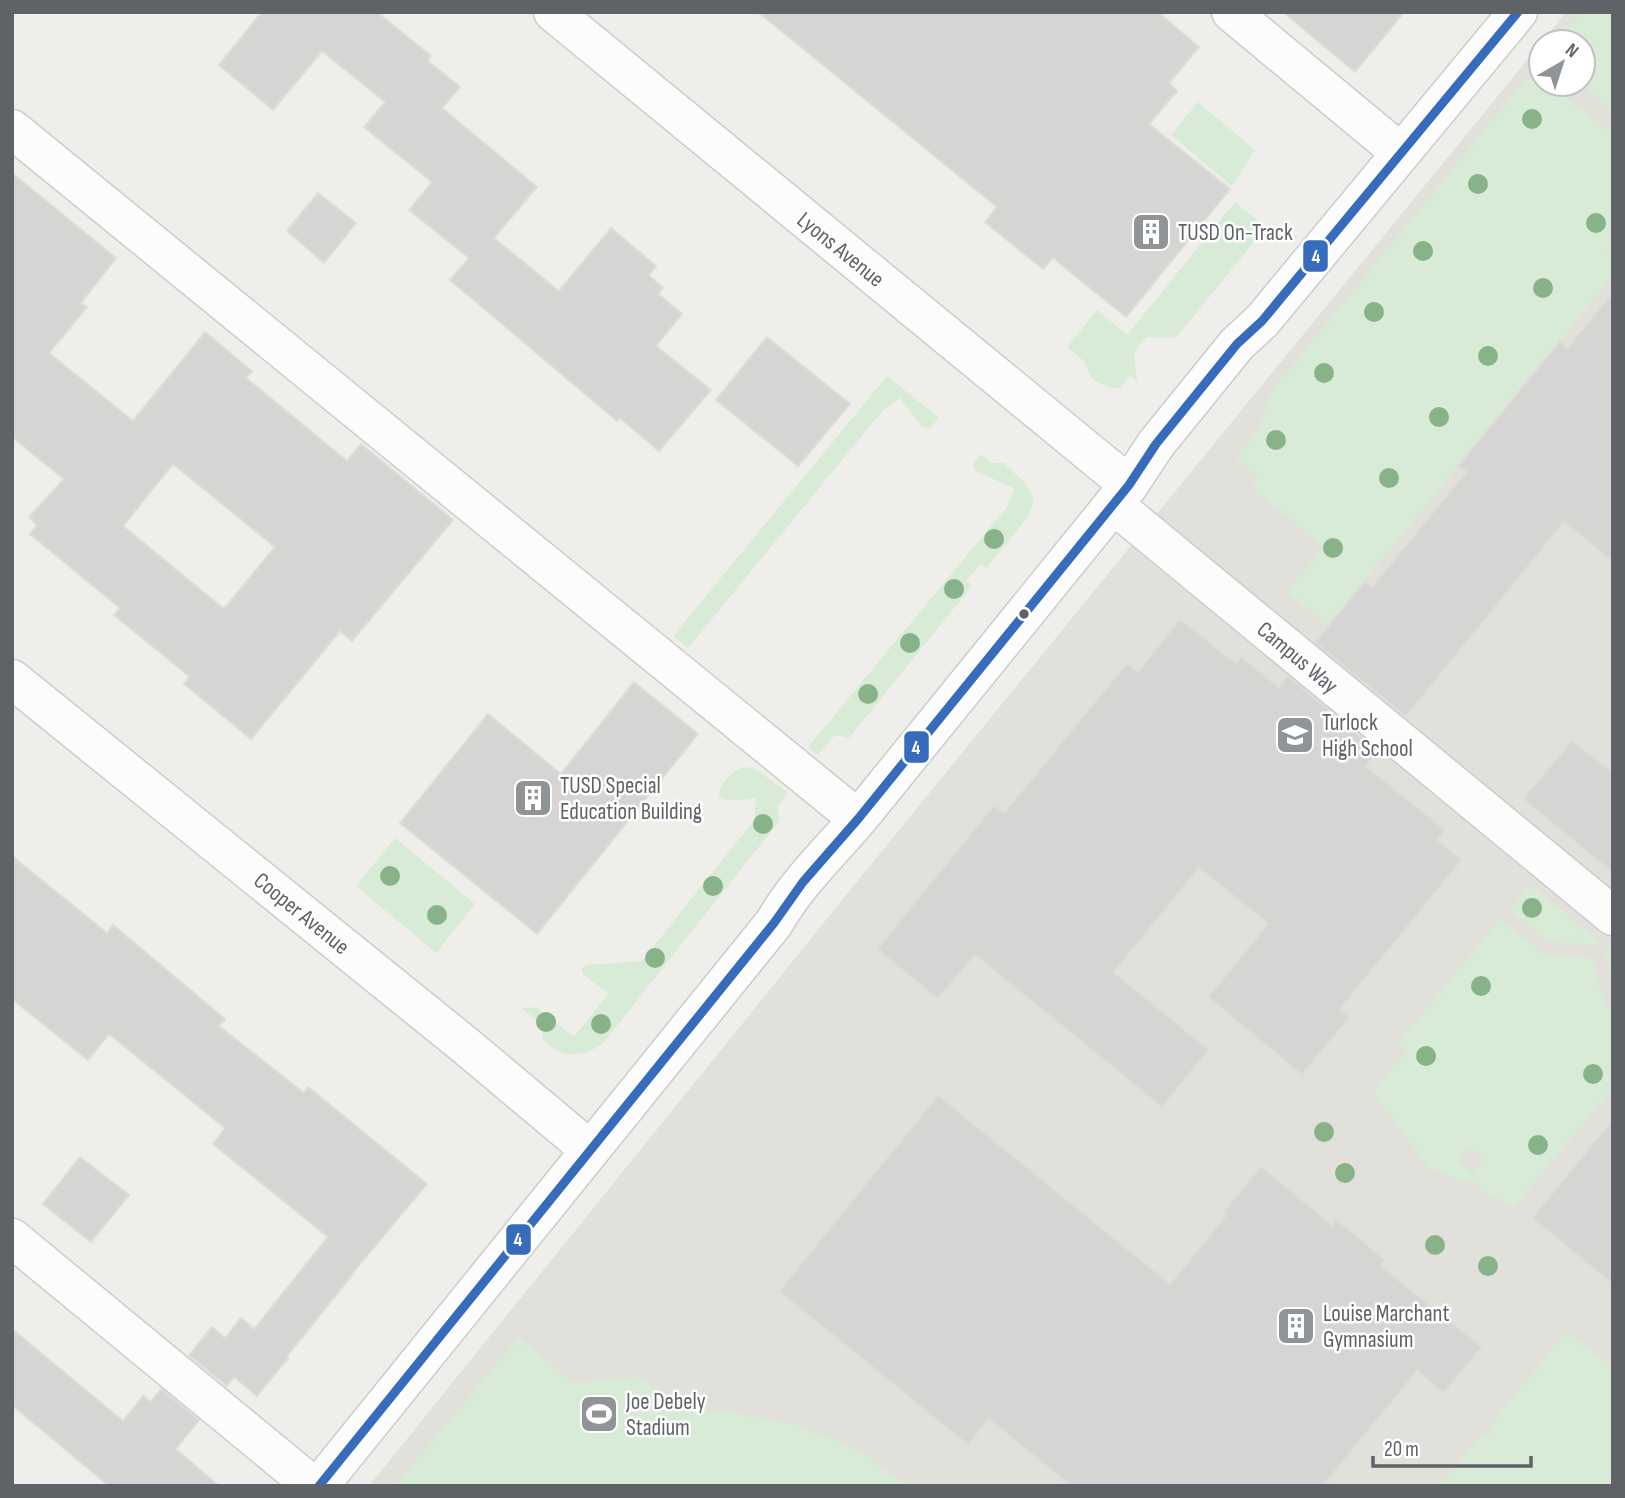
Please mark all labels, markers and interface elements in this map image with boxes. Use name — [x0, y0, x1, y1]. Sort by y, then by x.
north arrow — [1527, 28, 1597, 98]
text: N — [1561, 39, 1583, 63]
street label: Lyons Avenue — [791, 206, 890, 293]
building icon: TUSD On-Track — [1130, 211, 1172, 253]
place label: TUSD On-Track — [1178, 219, 1293, 247]
line badge: 4 — [1302, 239, 1329, 273]
text: 4 — [1312, 246, 1321, 269]
unlabelled marker — [1017, 607, 1031, 621]
street label: Campus Way — [1251, 616, 1344, 700]
place label: Turlock High School — [1322, 709, 1413, 763]
school or university icon: Turlock High School — [1274, 714, 1316, 756]
line badge: 4 — [903, 730, 930, 764]
text: 4 — [912, 737, 921, 760]
place label: TUSD Special Education Building — [560, 772, 702, 826]
building icon: TUSD Special Education Building — [512, 777, 554, 819]
street label: Cooper Avenue — [248, 867, 355, 961]
line badge: 4 — [505, 1223, 532, 1256]
text: 4 — [514, 1229, 523, 1252]
place label: Louise Marchant Gymnasium — [1323, 1300, 1450, 1354]
building icon: Louise Marchant Gymnasium — [1275, 1305, 1317, 1347]
place label: Joe Debely Stadium — [625, 1388, 706, 1442]
sports icon: Joe Debely Stadium — [578, 1393, 620, 1435]
scale bar — [1373, 1424, 1530, 1468]
text: 20 m — [1384, 1437, 1419, 1462]

